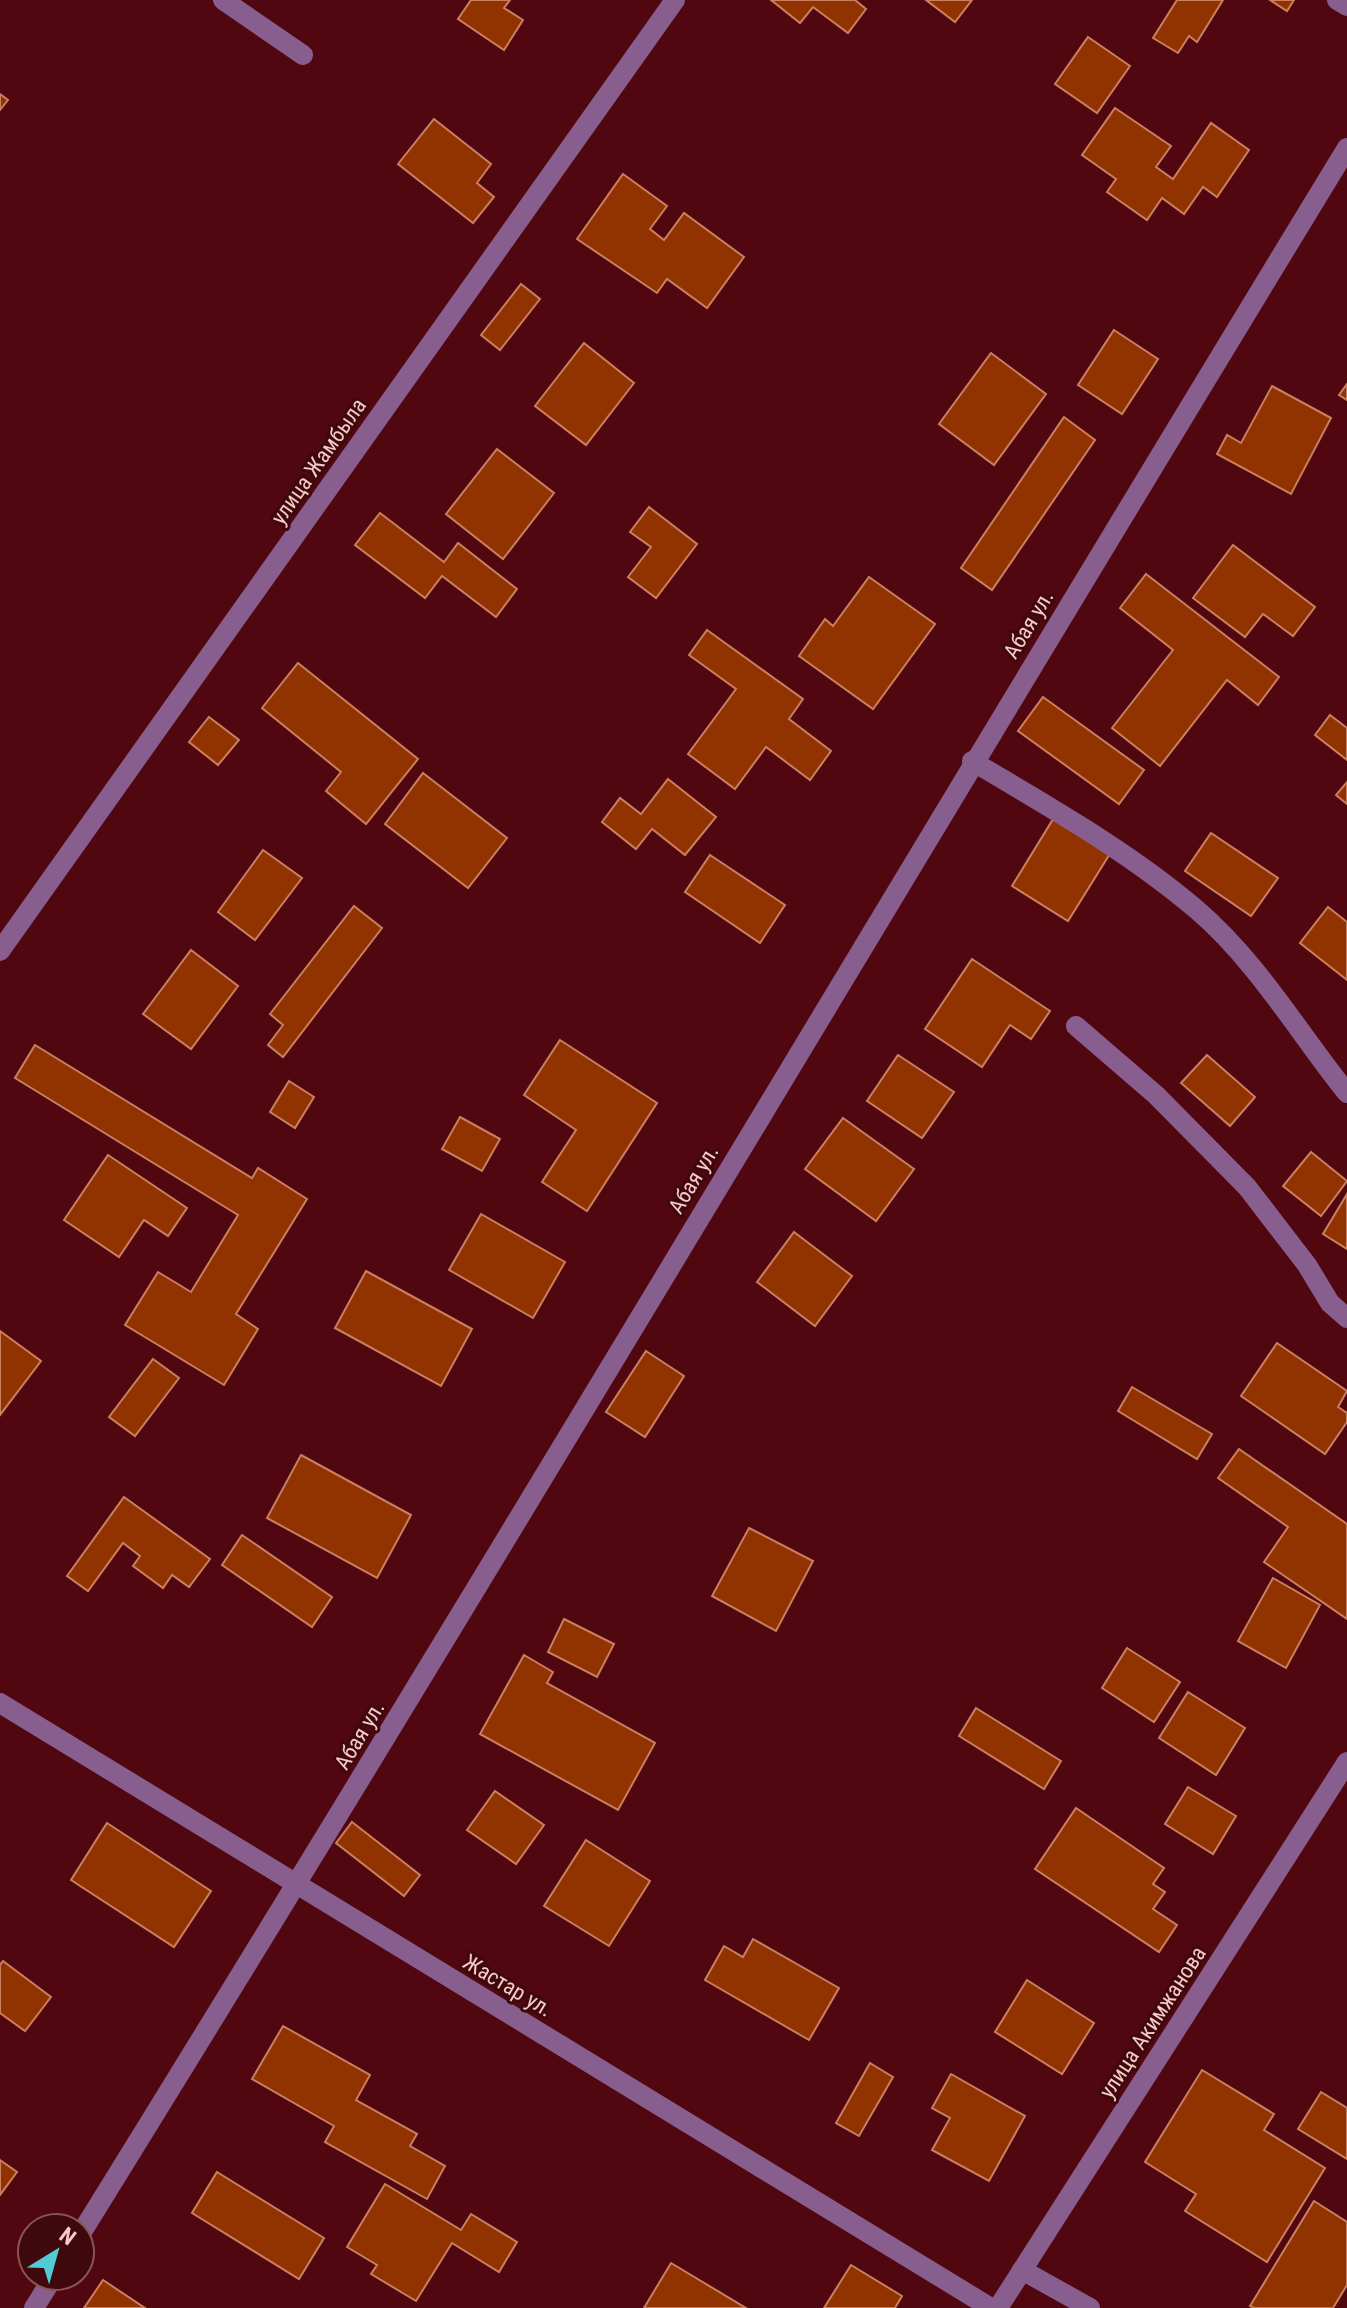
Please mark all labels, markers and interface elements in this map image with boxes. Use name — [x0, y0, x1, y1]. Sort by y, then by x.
street label: улица Жамбыла — [266, 394, 371, 529]
street label: Абая ул. — [998, 586, 1059, 663]
street label: Абая ул. — [663, 1141, 724, 1218]
street label: Абая ул. — [329, 1697, 390, 1774]
street label: улица Акимжанова — [1094, 1942, 1211, 2103]
street label: Жастар ул. — [459, 1949, 557, 2022]
north arrow — [16, 2212, 96, 2292]
text: N — [55, 2222, 81, 2250]

